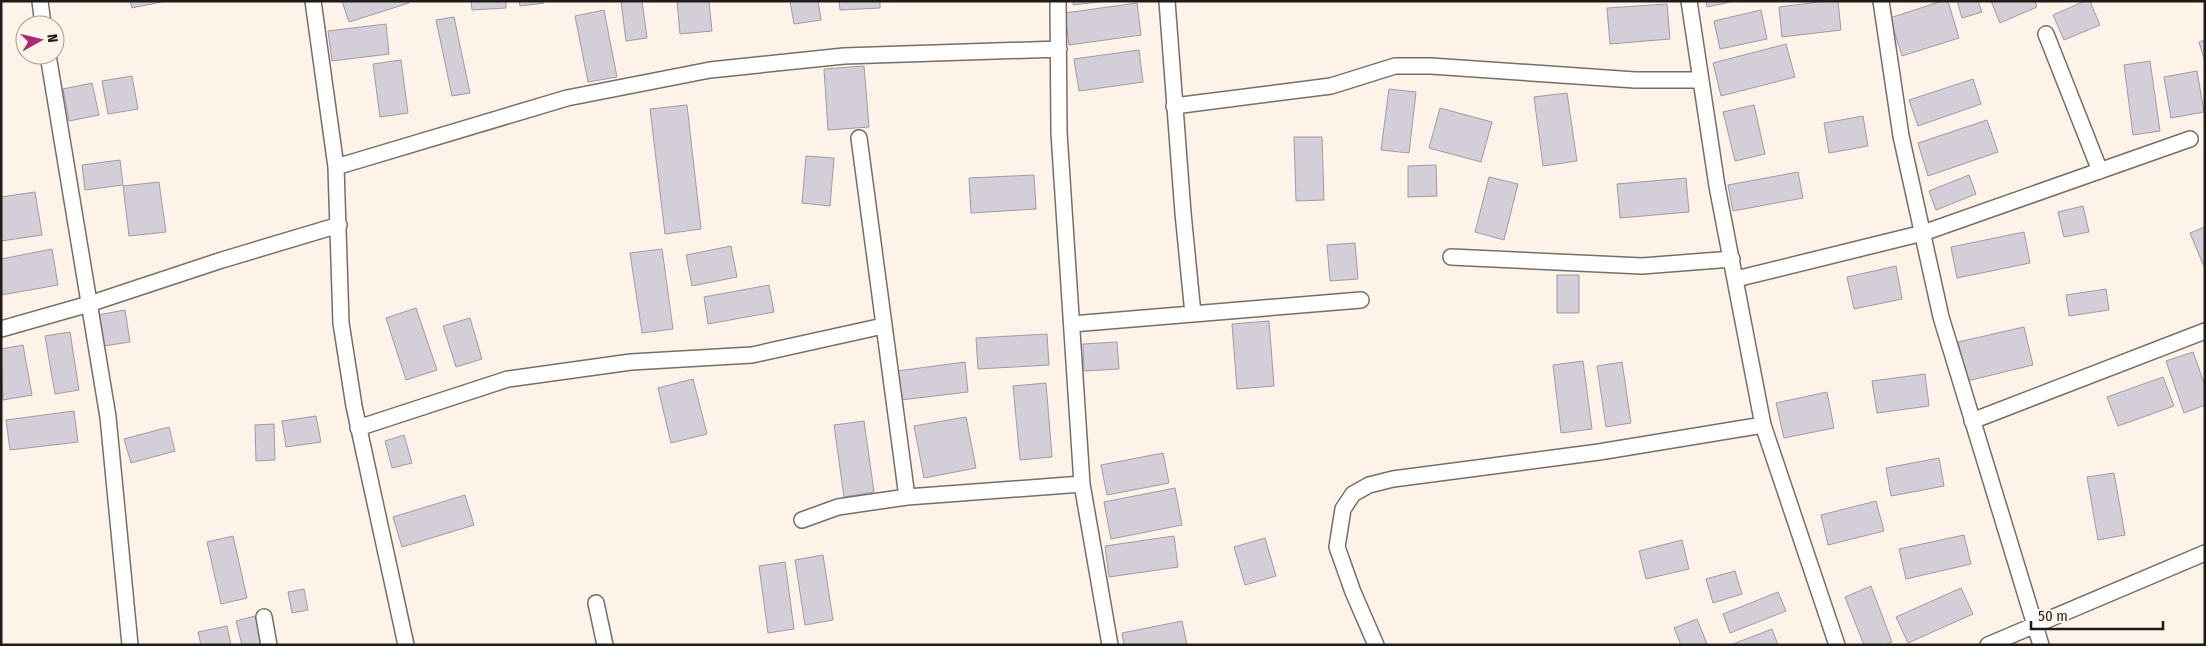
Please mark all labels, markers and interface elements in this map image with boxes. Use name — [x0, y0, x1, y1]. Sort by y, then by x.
north arrow — [15, 15, 65, 65]
text: N — [43, 33, 61, 44]
scale bar — [2031, 598, 2164, 630]
text: 50 m — [2038, 607, 2068, 625]

